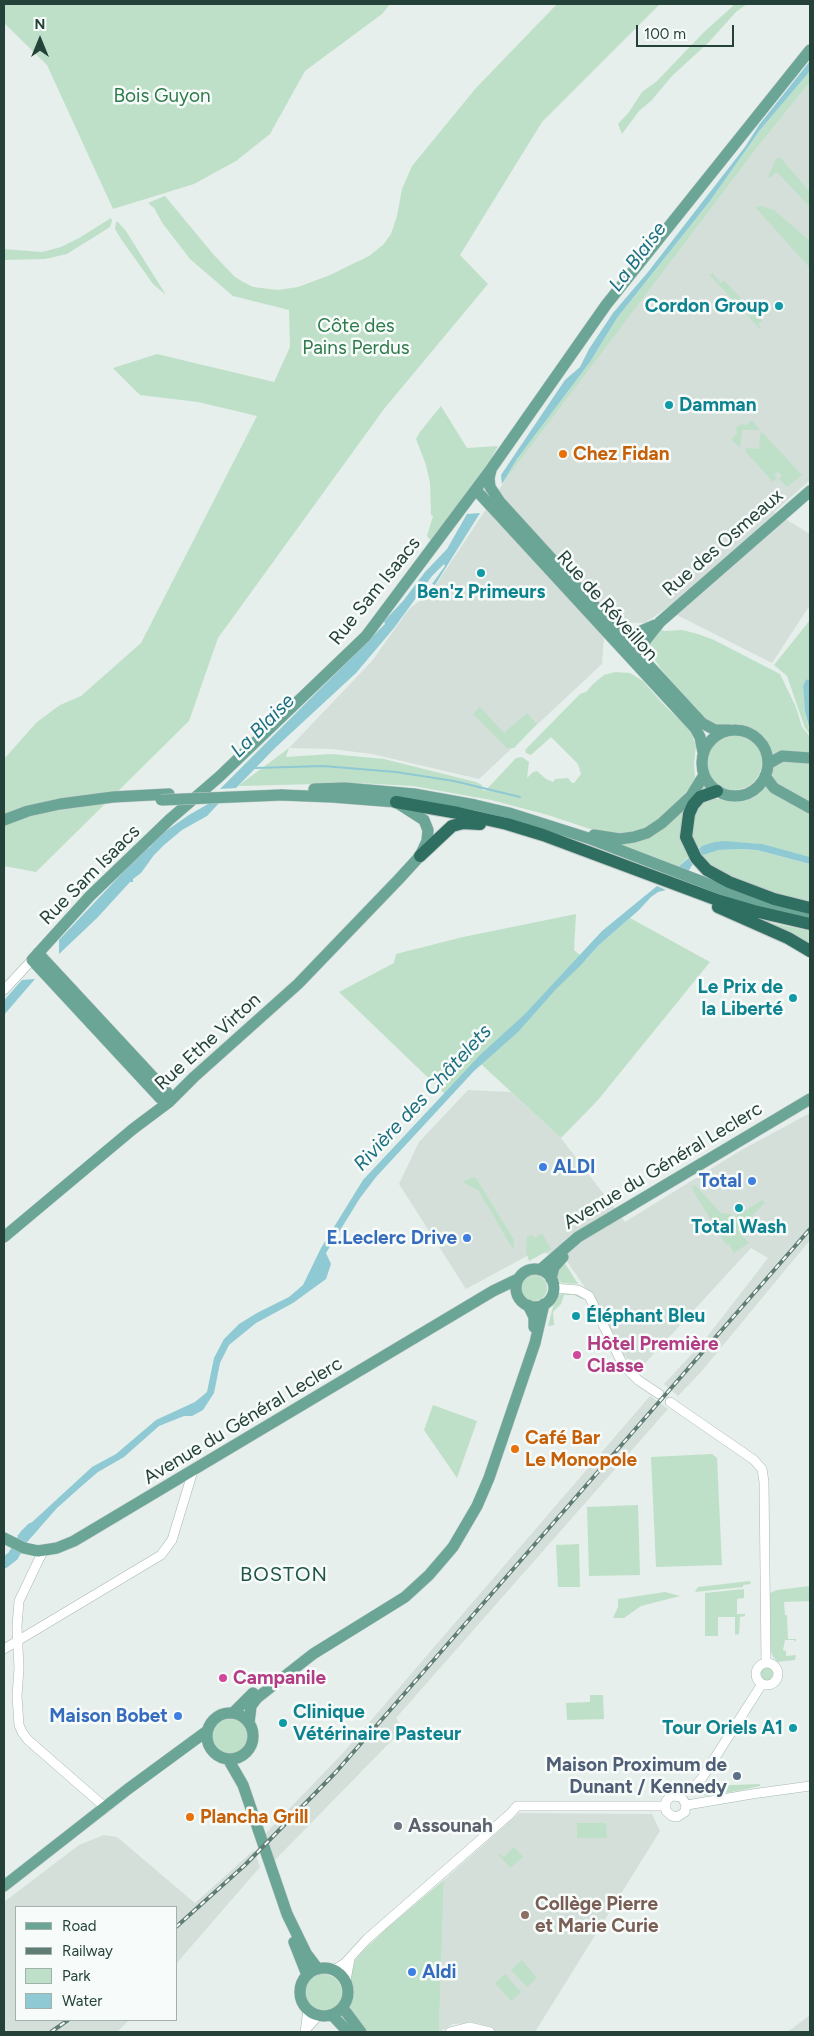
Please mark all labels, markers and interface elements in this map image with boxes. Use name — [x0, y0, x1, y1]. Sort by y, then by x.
north arrow — [15, 15, 65, 65]
scale bar — [639, 15, 736, 47]
text: N — [35, 16, 45, 33]
text: 100 m — [644, 25, 686, 43]
park label: Bois Guyon — [113, 85, 211, 107]
water label: La Blaise — [604, 218, 672, 296]
place label: Cordon Group — [645, 295, 769, 317]
marker: Cordon Group — [773, 300, 785, 312]
park label: Côte des Pains Perdus — [302, 315, 410, 359]
place label: Damman — [679, 394, 756, 416]
marker: Damman — [663, 399, 675, 411]
place label: Chez Fidan — [573, 443, 669, 465]
marker: Chez Fidan — [557, 448, 569, 460]
street label: Rue des Osmeaux — [658, 485, 788, 601]
street label: Rue Sam Isaacs — [325, 532, 425, 650]
street label: Rue de Réveillon — [552, 546, 662, 666]
marker: Ben'z Primeurs — [475, 567, 487, 579]
place label: Ben'z Primeurs — [417, 581, 545, 603]
water label: La Blaise — [226, 689, 300, 763]
street label: Rue Sam Isaacs — [35, 820, 145, 930]
place label: Le Prix de la Liberté — [698, 976, 783, 1020]
street label: Rue Ethe Virton — [150, 989, 266, 1095]
marker: Le Prix de la Liberté — [787, 992, 799, 1004]
water label: Rivière des Châtelets — [349, 1020, 497, 1176]
street label: Avenue du Général Leclerc — [559, 1098, 767, 1234]
place label: ALDI — [553, 1156, 596, 1178]
marker: ALDI — [537, 1161, 549, 1173]
place label: Total — [699, 1170, 742, 1192]
marker: Total — [746, 1175, 758, 1187]
marker: Total Wash — [733, 1202, 745, 1214]
place label: Total Wash — [691, 1216, 787, 1238]
place label: E.Leclerc Drive — [326, 1227, 457, 1249]
marker: E.Leclerc Drive — [461, 1232, 473, 1244]
place label: Éléphant Bleu — [586, 1305, 705, 1327]
marker: Éléphant Bleu — [570, 1310, 582, 1322]
place label: Hôtel Première Classe — [587, 1333, 718, 1377]
marker: Hôtel Première Classe — [571, 1349, 583, 1361]
street label: Avenue du Général Leclerc — [139, 1353, 347, 1489]
place label: Café Bar Le Monopole — [525, 1427, 637, 1471]
marker: Café Bar Le Monopole — [509, 1443, 521, 1455]
district label: BOSTON — [239, 1563, 329, 1587]
place label: Campanile — [233, 1667, 326, 1689]
marker: Campanile — [217, 1672, 229, 1684]
place label: Clinique Vétérinaire Pasteur — [293, 1701, 461, 1745]
place label: Maison Bobet — [49, 1705, 168, 1727]
marker: Maison Bobet — [172, 1710, 184, 1722]
marker: Clinique Vétérinaire Pasteur — [277, 1717, 289, 1729]
place label: Tour Oriels A1 — [662, 1717, 783, 1739]
marker: Tour Oriels A1 — [787, 1722, 799, 1734]
place label: Maison Proximum de Dunant / Kennedy — [546, 1754, 727, 1798]
marker: Maison Proximum de Dunant / Kennedy — [731, 1770, 743, 1782]
place label: Plancha Grill — [200, 1806, 309, 1828]
marker: Plancha Grill — [184, 1811, 196, 1823]
place label: Assounah — [408, 1815, 493, 1837]
marker: Assounah — [392, 1820, 404, 1832]
place label: Collège Pierre et Marie Curie — [535, 1893, 659, 1937]
legend — [15, 1906, 178, 2021]
marker: Collège Pierre et Marie Curie — [519, 1909, 531, 1921]
text: Road — [62, 1917, 97, 1935]
text: Railway — [62, 1942, 113, 1960]
place label: Aldi — [422, 1961, 457, 1983]
marker: Aldi — [406, 1966, 418, 1978]
text: Park — [62, 1967, 91, 1985]
text: Water — [62, 1992, 102, 2010]

